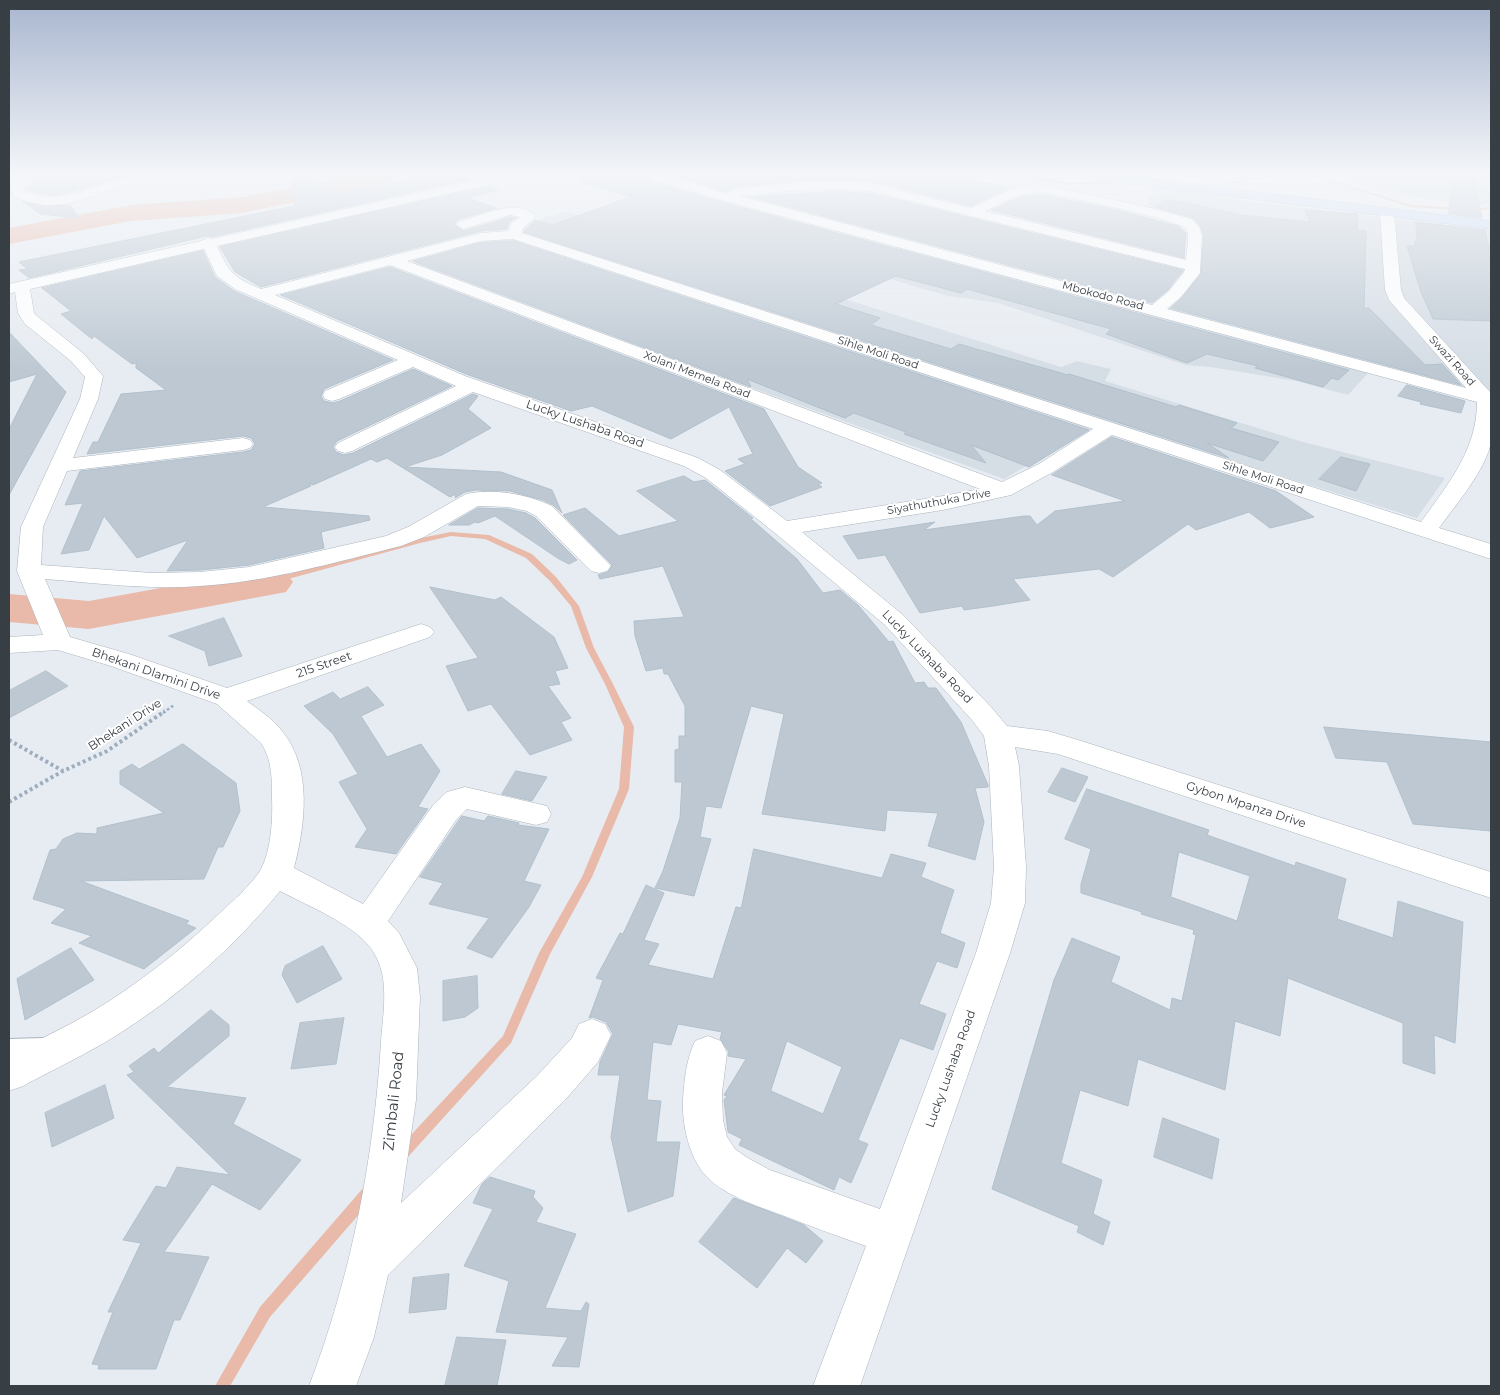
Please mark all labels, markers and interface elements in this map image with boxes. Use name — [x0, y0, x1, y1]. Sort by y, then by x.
street label: Mbokodo Road — [1061, 279, 1145, 313]
street label: Swazi Road — [1426, 333, 1478, 389]
street label: Sihle Moli Road — [836, 334, 920, 372]
street label: Xolani Memela Road — [642, 349, 752, 401]
street label: Lucky Lushaba Road — [524, 397, 646, 451]
street label: Sihle Moli Road — [1221, 459, 1305, 497]
street label: Siyathuthuka Drive — [886, 486, 992, 518]
street label: Lucky Lushaba Road — [879, 607, 975, 707]
street label: Bhekani Dlamini Drive — [90, 645, 222, 703]
street label: 215 Street — [295, 649, 353, 681]
street label: Bhekani Drive — [86, 696, 164, 754]
street label: Gybon Mpanza Drive — [1184, 779, 1308, 831]
street label: Lucky Lushaba Road — [923, 1008, 979, 1130]
street label: Zimbali Road — [380, 1050, 408, 1152]

